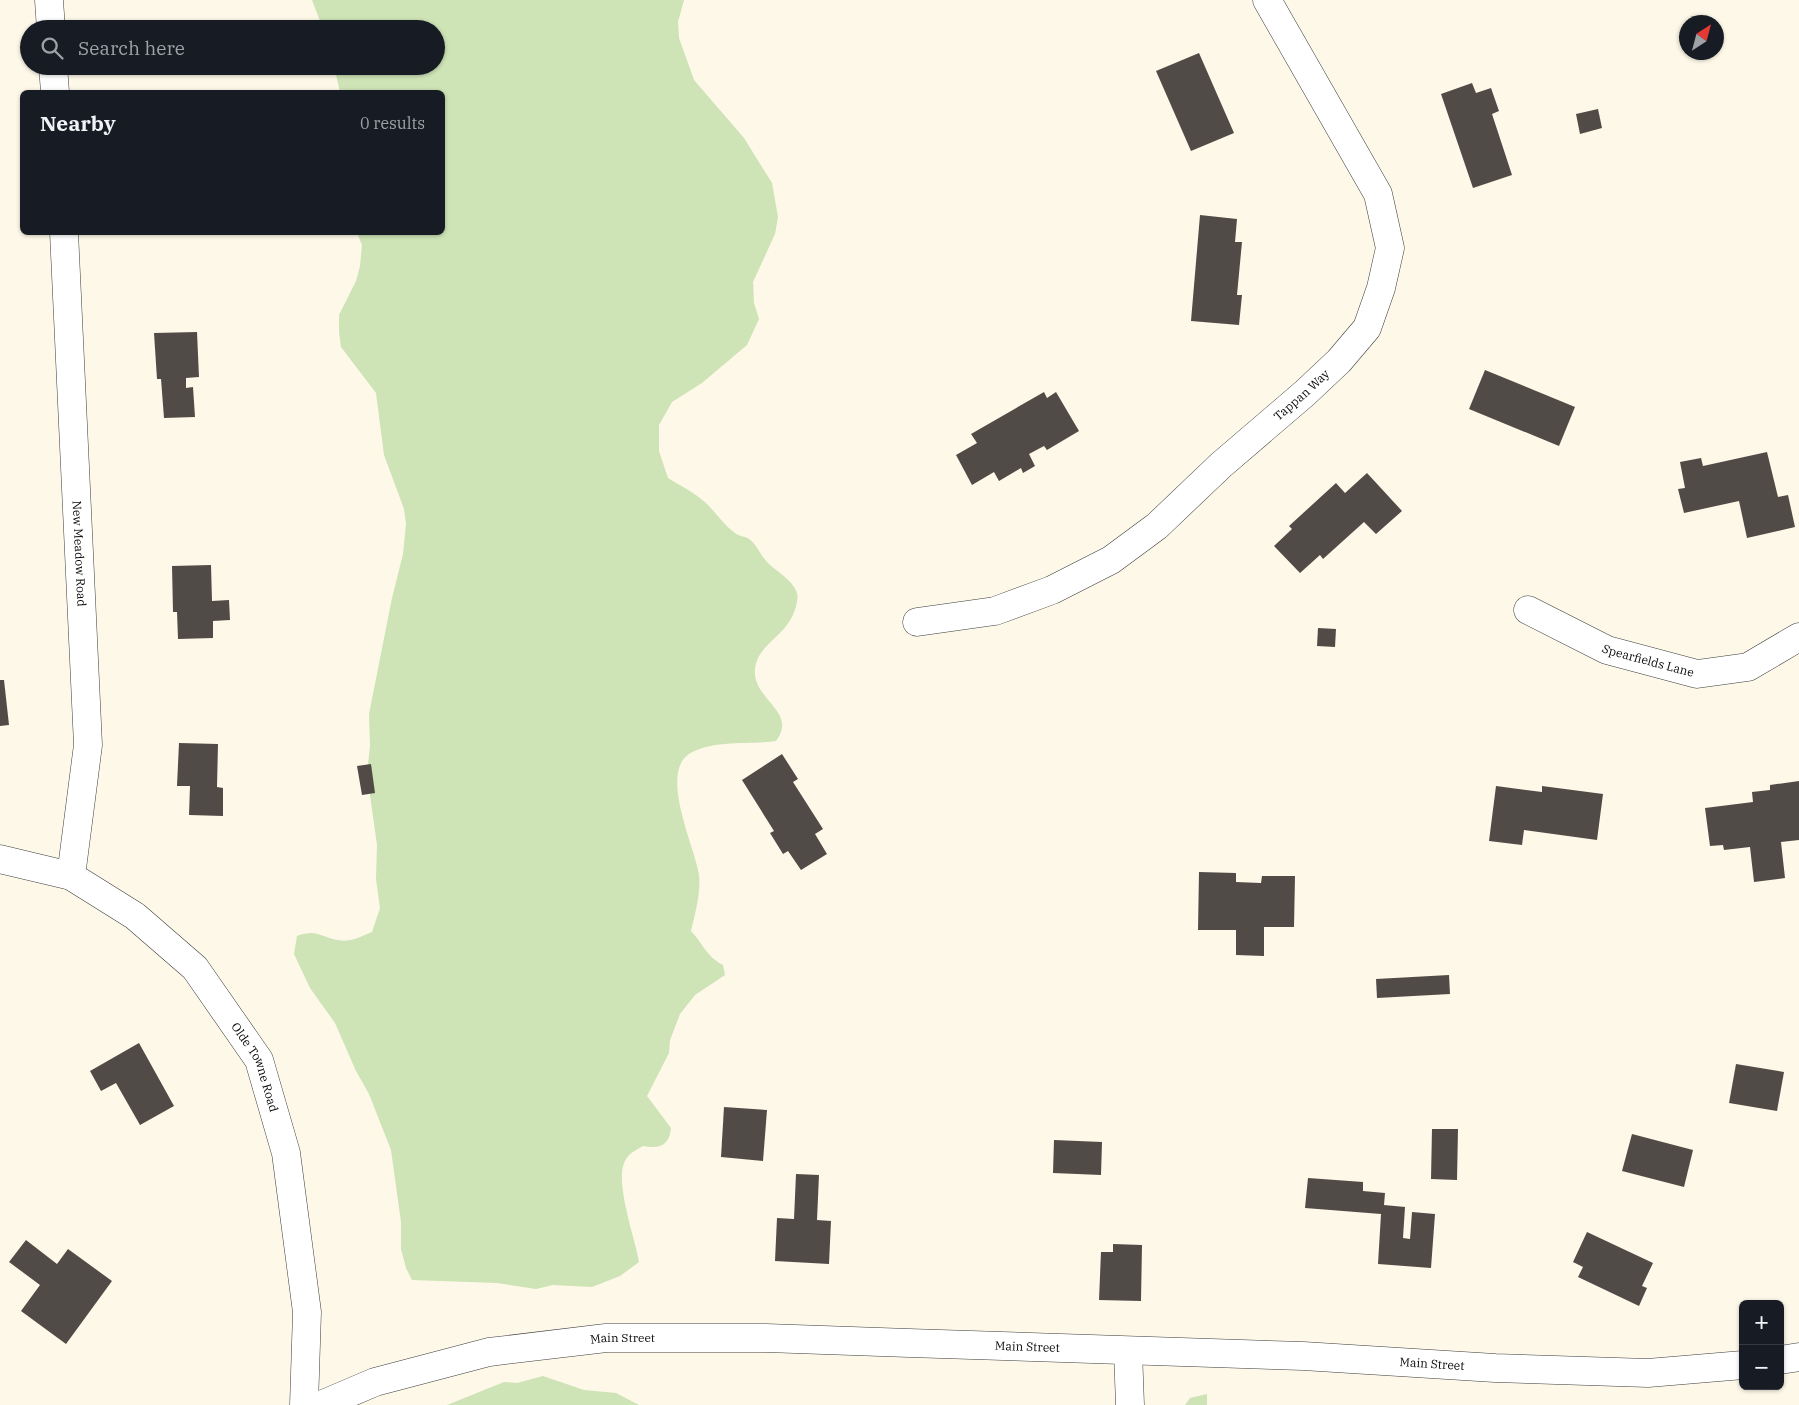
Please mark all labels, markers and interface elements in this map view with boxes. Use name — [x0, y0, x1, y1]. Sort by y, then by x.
north arrow — [1679, 15, 1724, 60]
search box — [20, 20, 445, 75]
icon: search — [38, 34, 66, 62]
text: Search here — [78, 36, 185, 60]
text: Nearby — [40, 109, 116, 137]
text: 0 results — [360, 113, 425, 133]
street label: Tappan Way — [1270, 366, 1333, 424]
street label: New Meadow Road — [70, 500, 90, 607]
street label: Spearfields Lane — [1600, 641, 1696, 680]
street label: Olde Towne Road — [228, 1020, 282, 1114]
map controls — [1739, 1300, 1784, 1390]
button: + — [1739, 1300, 1784, 1345]
street label: Main Street — [589, 1330, 655, 1347]
street label: Main Street — [995, 1338, 1060, 1355]
button: − — [1739, 1345, 1784, 1390]
street label: Main Street — [1399, 1354, 1465, 1373]

